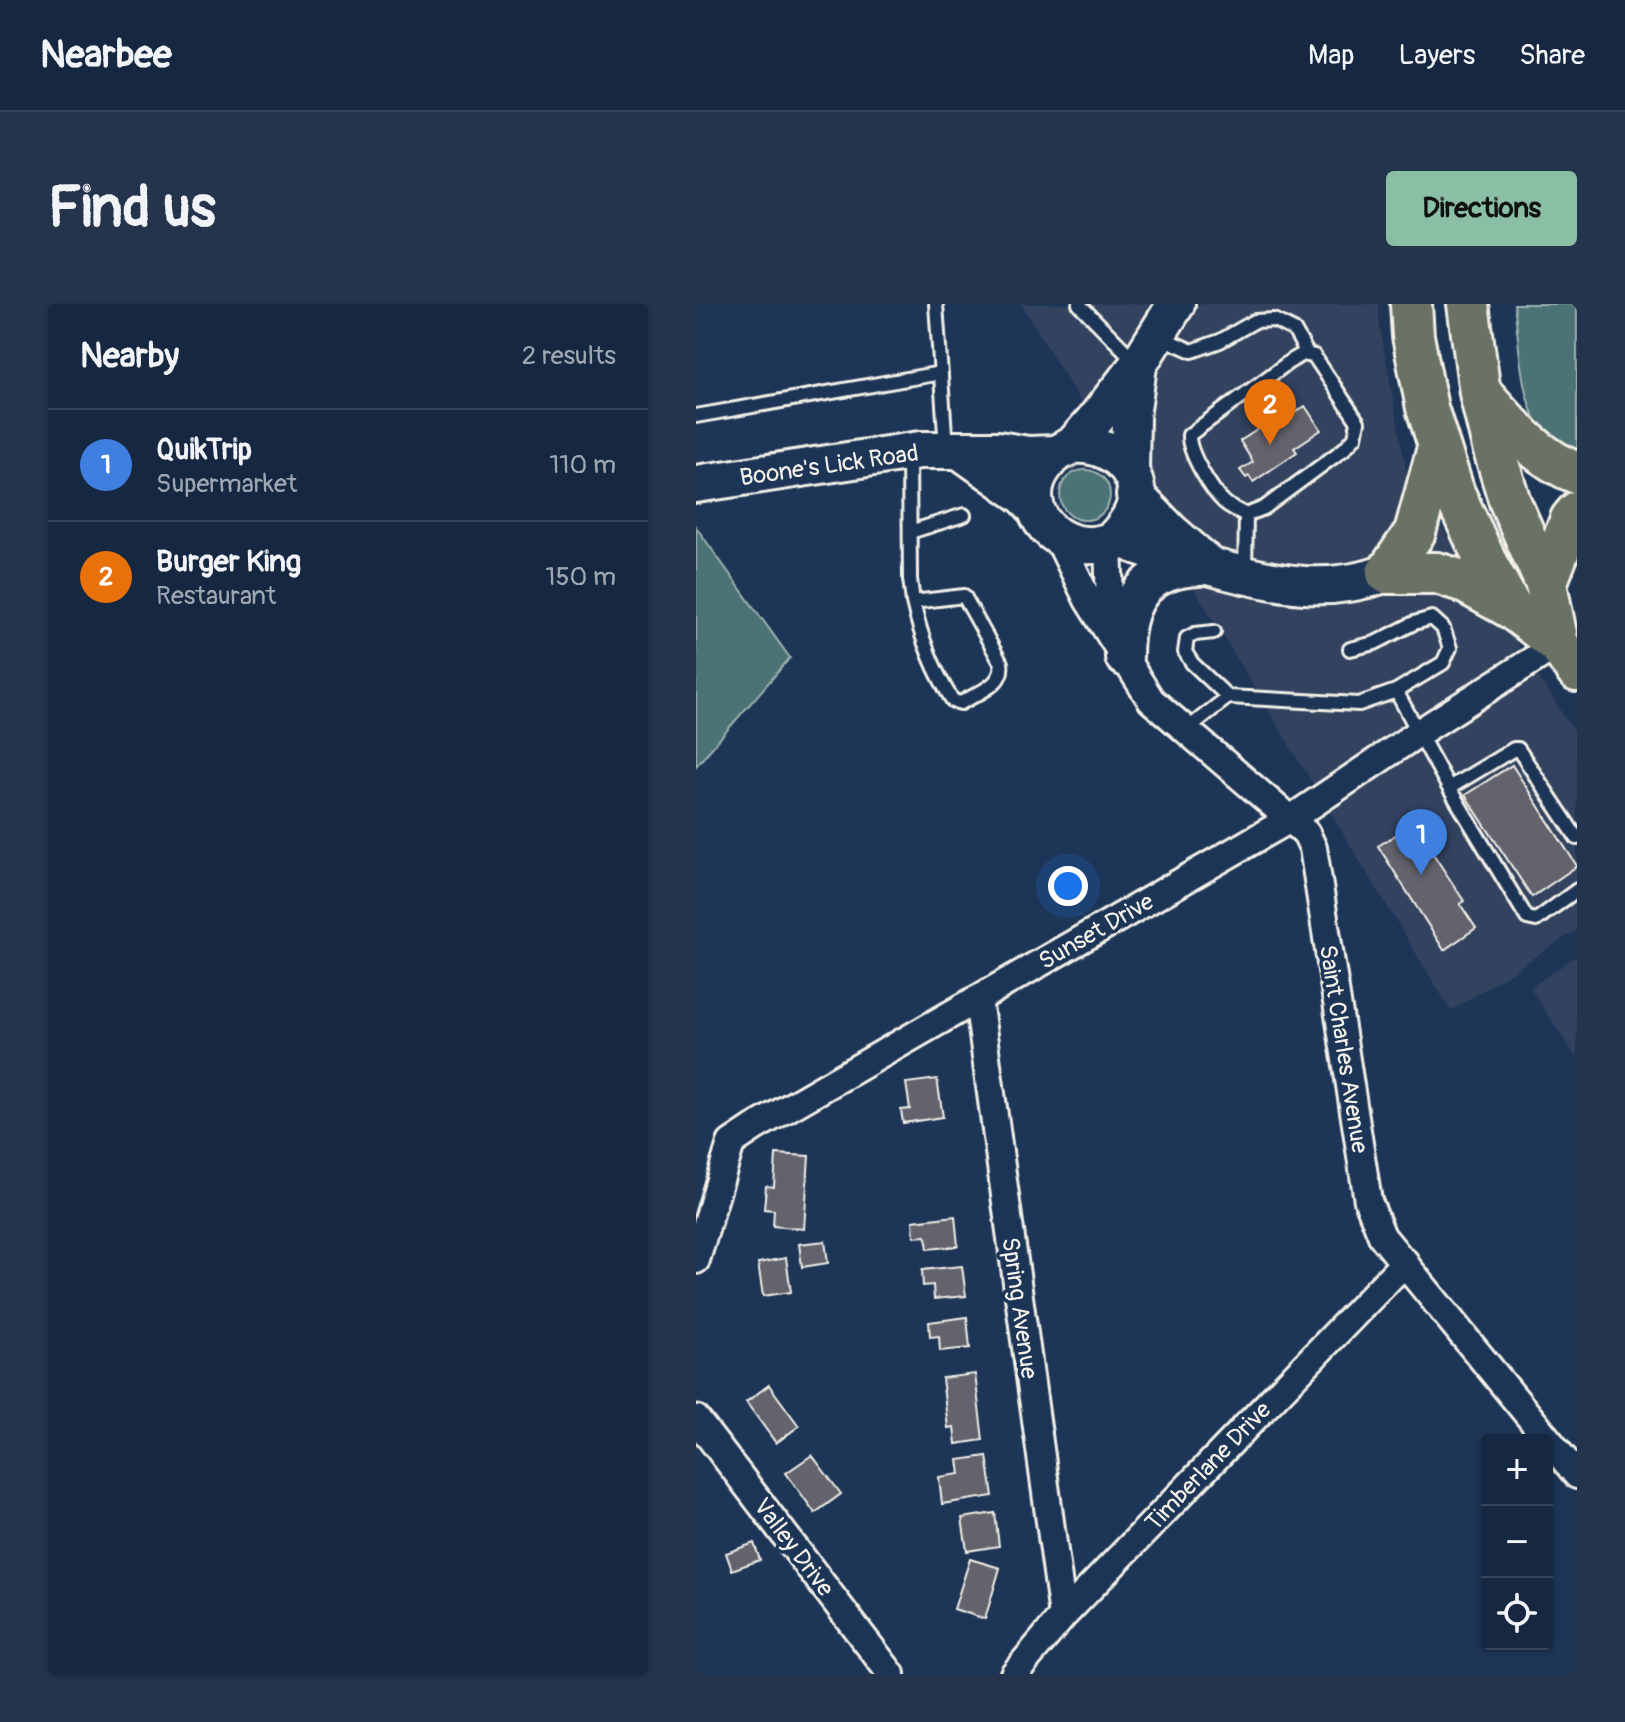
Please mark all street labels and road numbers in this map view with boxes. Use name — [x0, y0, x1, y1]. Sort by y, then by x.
street label: Boone's Lick Road — [738, 439, 920, 492]
street label: Sunset Drive — [1034, 887, 1159, 976]
street label: Saint Charles Avenue — [1313, 943, 1374, 1155]
street label: Spring Avenue — [995, 1235, 1044, 1381]
street label: Timberlane Drive — [1139, 1396, 1277, 1537]
street label: Valley Drive — [747, 1492, 840, 1602]

